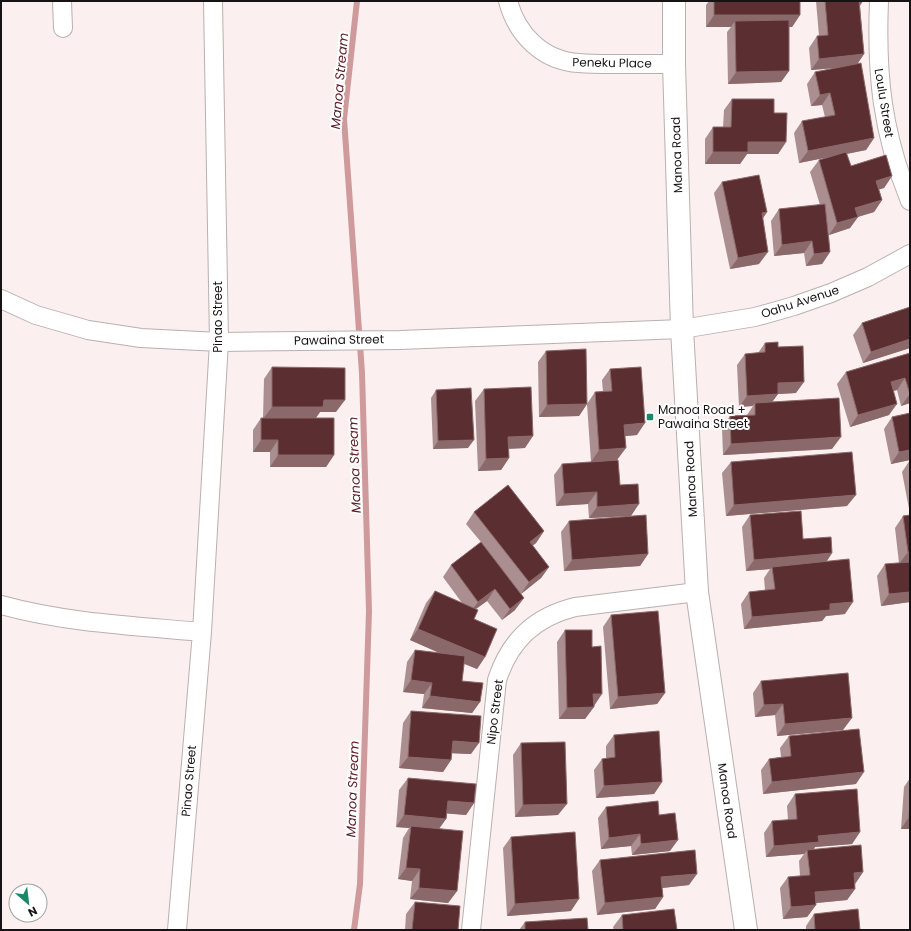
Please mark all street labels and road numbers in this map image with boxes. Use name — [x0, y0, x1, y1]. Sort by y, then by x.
street label: Peneku Place — [572, 53, 652, 72]
street label: Loulu Street — [871, 67, 898, 139]
street label: Manoa Road — [667, 117, 686, 193]
street label: Pinao Street — [209, 281, 226, 353]
street label: Oahu Avenue — [759, 281, 841, 322]
street label: Pawaina Street — [294, 330, 384, 349]
street label: Manoa Road — [680, 440, 701, 518]
street label: Nipo Street — [482, 678, 507, 745]
street label: Pinao Street — [177, 744, 200, 817]
street label: Manoa Road — [714, 762, 741, 840]

